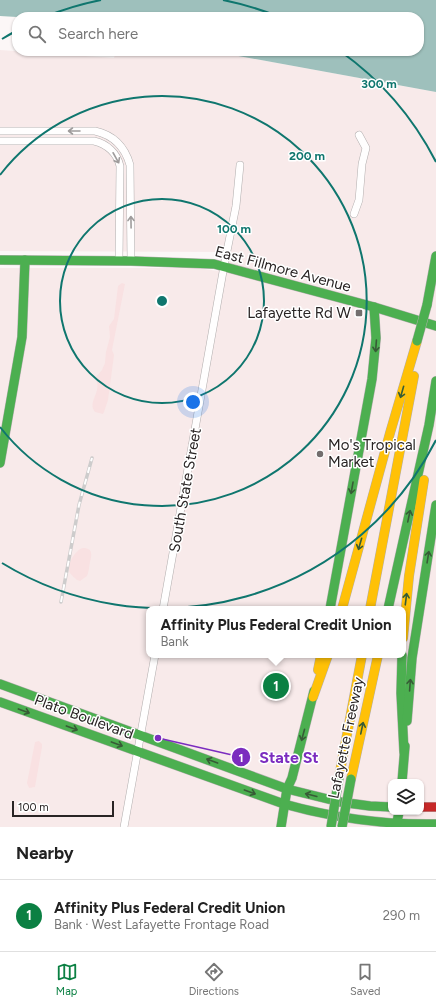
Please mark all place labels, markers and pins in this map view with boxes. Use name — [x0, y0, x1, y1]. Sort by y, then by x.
centre of rings — [155, 294, 169, 308]
place label: Lafayette Rd W — [247, 304, 352, 322]
marker: Lafayette Rd W — [354, 308, 364, 318]
place label: Mo's Tropical Market — [328, 436, 416, 471]
marker: Mo's Tropical Market — [315, 449, 325, 459]
pin: 1 — [263, 671, 289, 701]
callout: State St — [231, 743, 327, 771]

